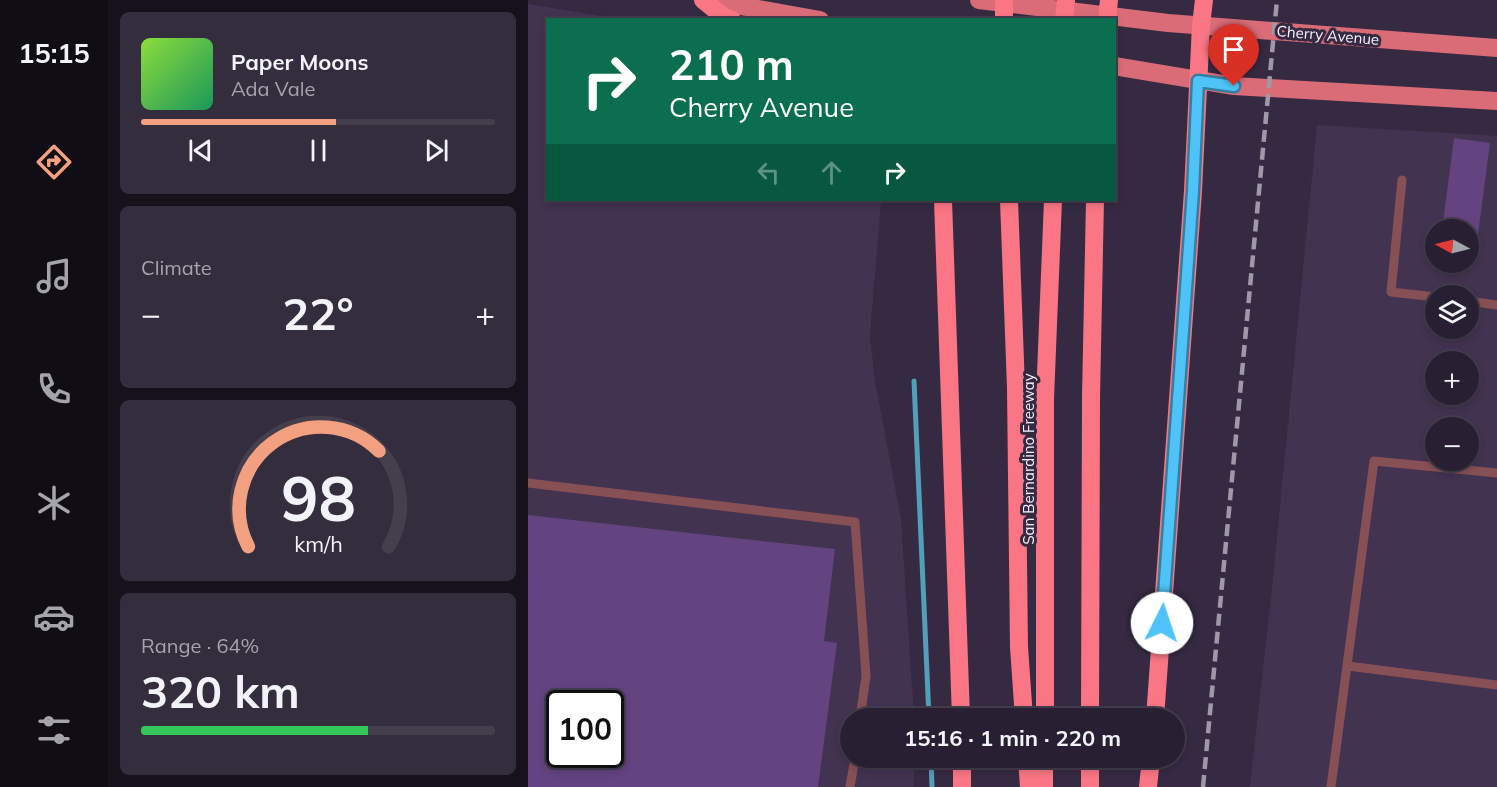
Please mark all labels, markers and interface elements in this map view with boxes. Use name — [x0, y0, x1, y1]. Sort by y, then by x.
street label: Cherry Avenue — [1276, 21, 1380, 49]
pin — [1208, 24, 1259, 86]
icon: arrive — [1217, 33, 1250, 66]
text: 15:15 — [18, 36, 90, 70]
text: 210 m — [669, 38, 794, 91]
icon: right — [570, 42, 648, 120]
text: Paper Moons — [231, 48, 369, 76]
text: Ada Vale — [231, 76, 315, 101]
text: Cherry Avenue — [669, 90, 854, 124]
icon: previous — [184, 134, 217, 167]
icon: pause — [302, 134, 335, 167]
icon: next — [420, 134, 453, 167]
icon: directions — [33, 141, 75, 183]
icon: left — [752, 156, 785, 189]
icon: ahead — [815, 156, 848, 189]
icon: right — [878, 156, 911, 189]
north arrow — [1425, 219, 1479, 273]
map controls — [1425, 219, 1479, 471]
icon: music — [33, 255, 75, 297]
text: Climate — [141, 255, 212, 280]
text: 22° — [282, 285, 354, 341]
button: layers — [1425, 285, 1479, 339]
text: − — [141, 293, 161, 334]
text: + — [475, 293, 495, 334]
button: + — [1425, 351, 1479, 405]
icon: phone — [33, 368, 75, 410]
street label: San Bernardino Freeway — [1019, 373, 1038, 545]
button: − — [1425, 417, 1479, 471]
text: 98 — [281, 459, 355, 538]
icon: climate — [33, 482, 75, 524]
text: km/h — [294, 531, 342, 558]
position arrow — [1130, 591, 1194, 655]
icon: car — [33, 596, 75, 638]
text: Range · 64% — [141, 633, 259, 658]
text: 320 km — [141, 663, 300, 719]
speed limit sign: 100 — [546, 690, 624, 768]
icon: filters — [33, 709, 75, 751]
text: 15:16 · 1 min · 220 m — [904, 724, 1121, 752]

